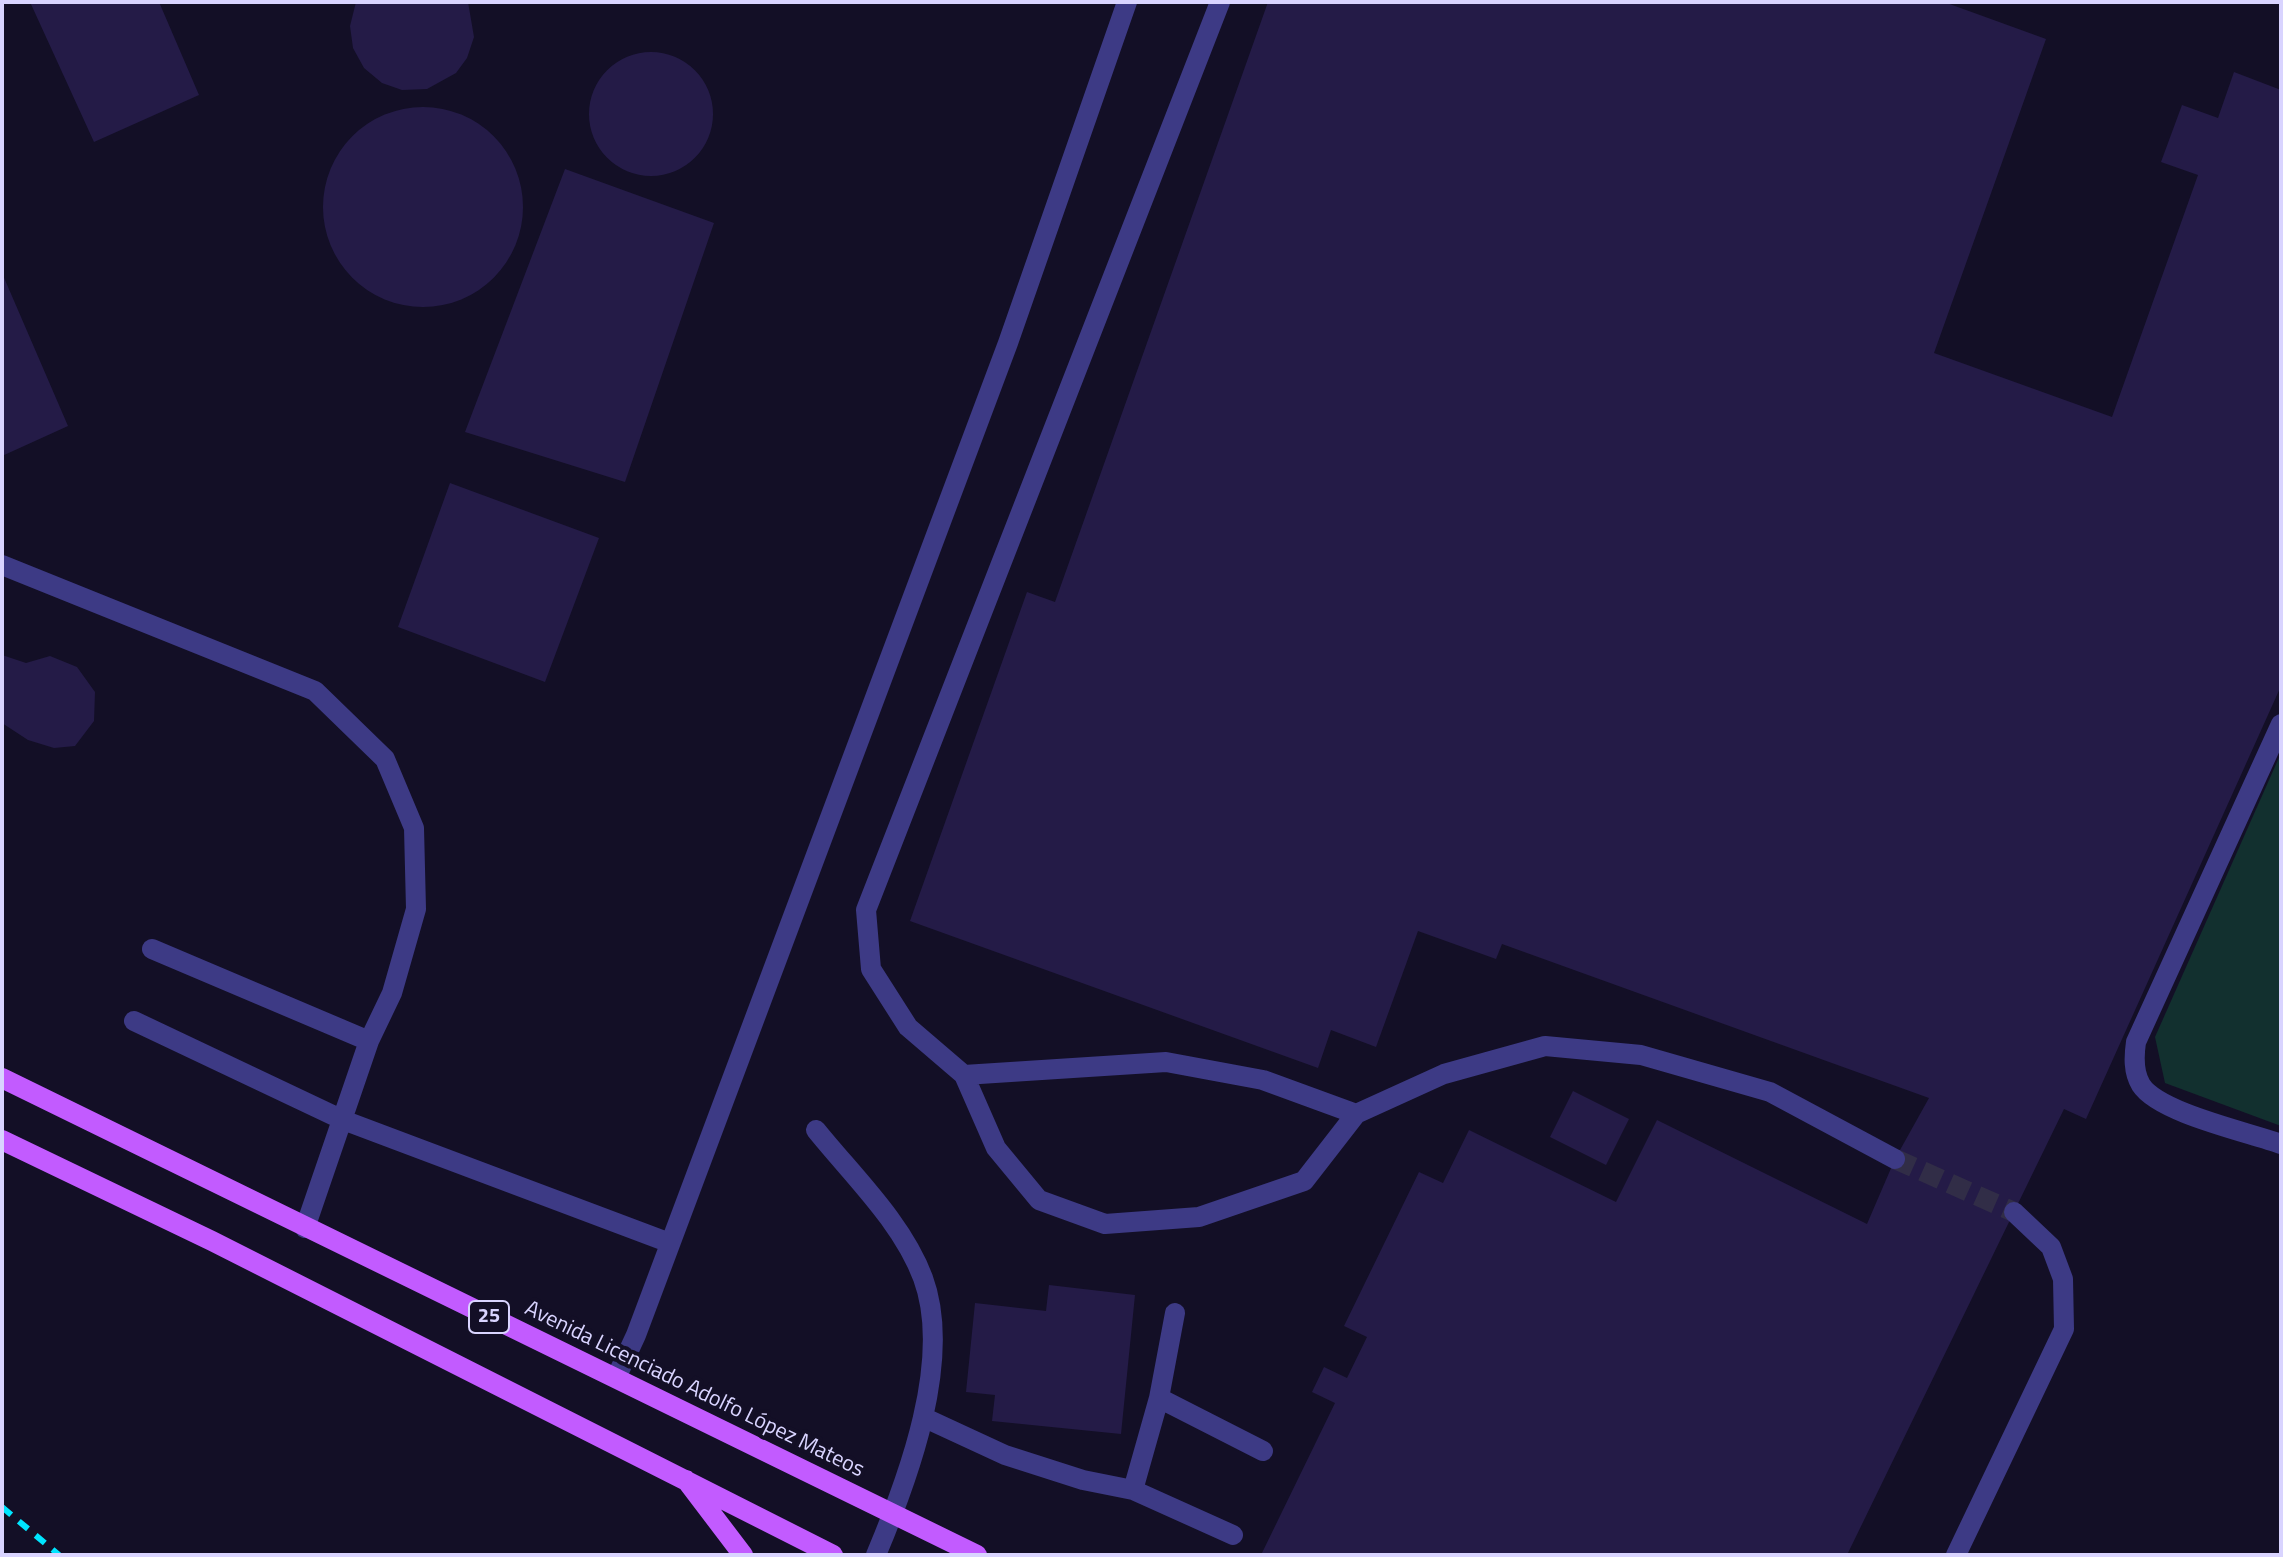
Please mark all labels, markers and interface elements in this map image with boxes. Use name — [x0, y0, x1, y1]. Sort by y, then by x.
street label: Avenida Licenciado Adolfo López Mateos — [520, 1296, 868, 1484]
road number: 25 — [469, 1301, 509, 1333]

